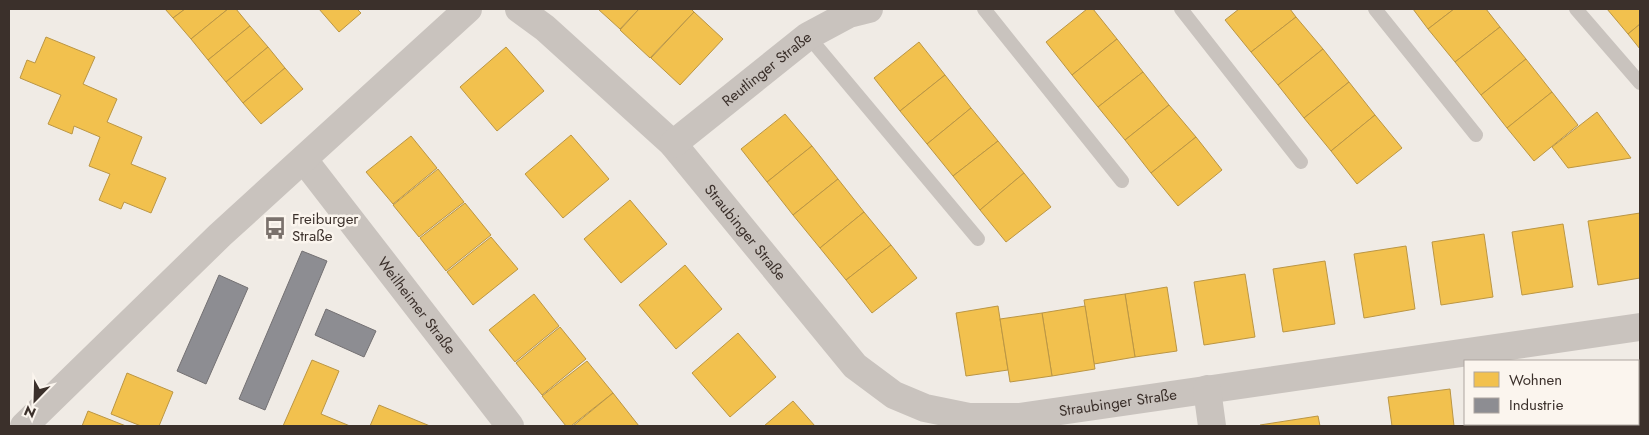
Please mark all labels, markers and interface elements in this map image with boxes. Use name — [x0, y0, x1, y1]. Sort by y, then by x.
street label: Reutlinger Straße — [717, 26, 816, 112]
street label: Straubinger Straße — [699, 179, 792, 285]
place label: Freiburger Straße — [292, 208, 359, 247]
bus stop icon: Freiburger Straße — [262, 215, 288, 241]
street label: Weilheimer Straße — [372, 252, 462, 359]
legend — [1464, 360, 1639, 425]
text: Wohnen — [1509, 369, 1562, 391]
north arrow — [10, 375, 60, 425]
street label: Straubinger Straße — [1057, 383, 1178, 422]
text: Industrie — [1509, 394, 1564, 416]
text: N — [21, 401, 39, 423]

